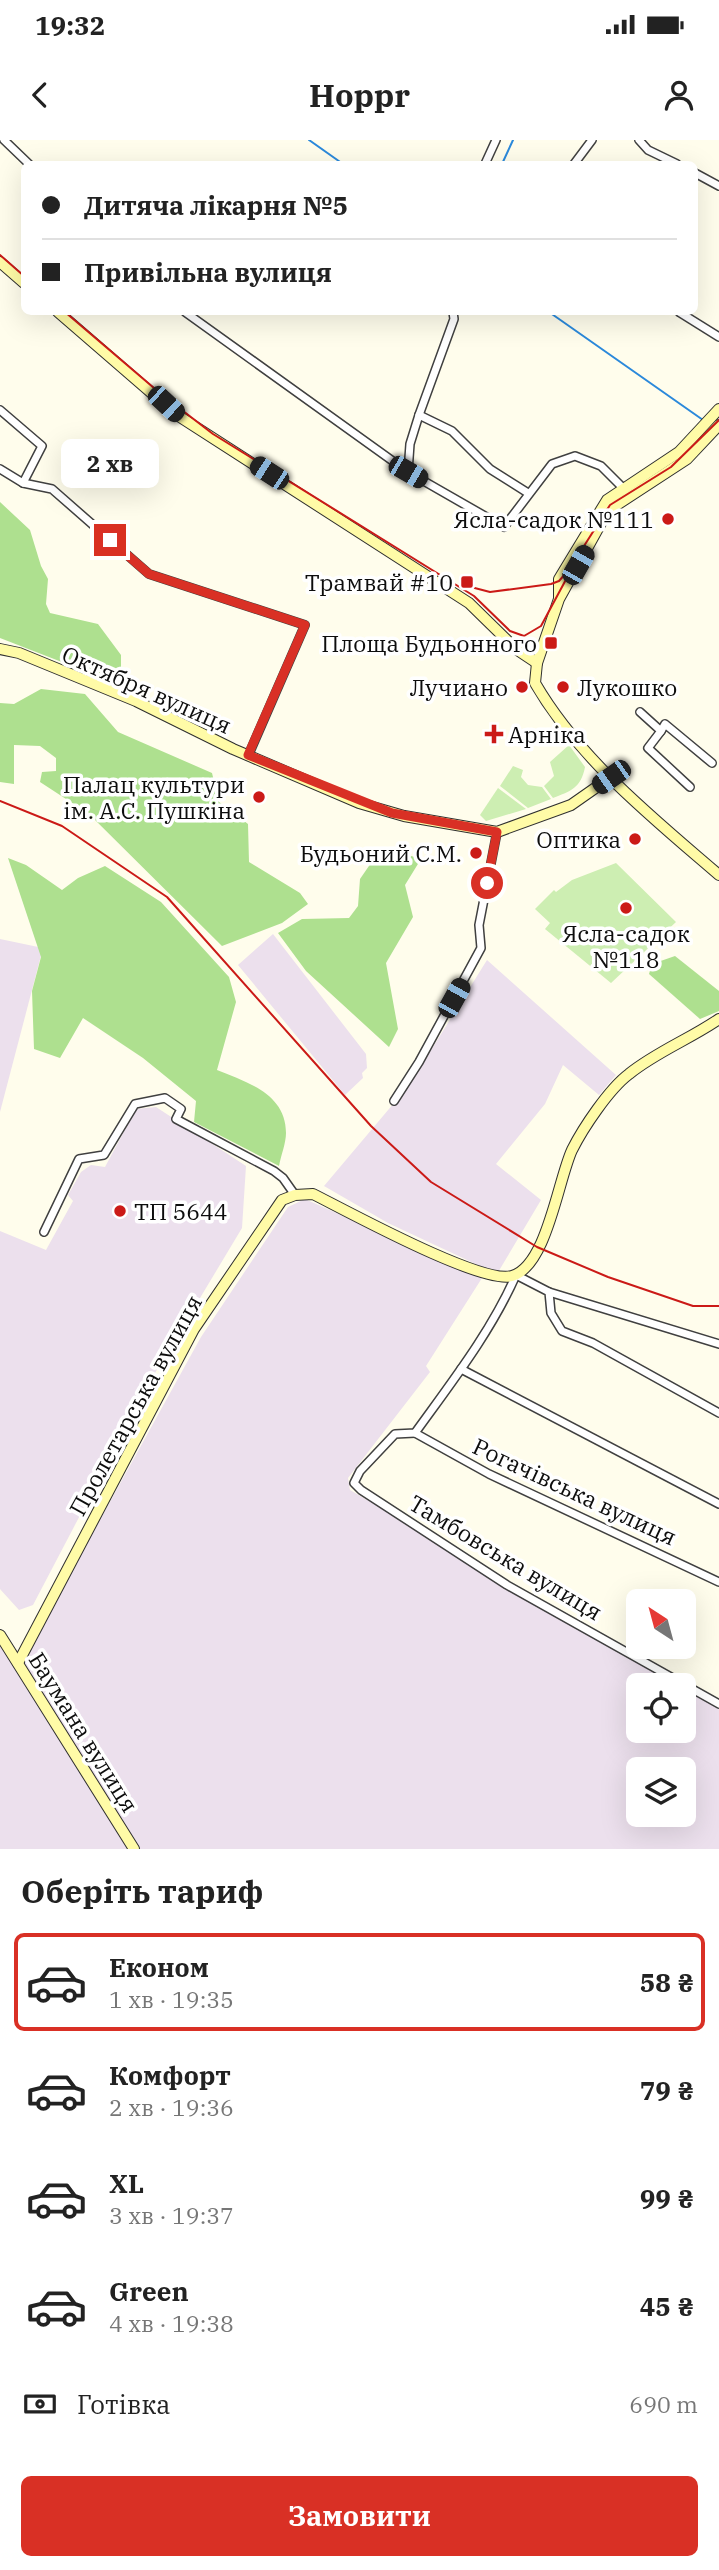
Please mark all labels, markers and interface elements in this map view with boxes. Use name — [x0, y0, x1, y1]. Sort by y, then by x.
text: 19:32 — [35, 8, 105, 42]
text: Hoppr — [309, 74, 410, 116]
icon: back — [21, 76, 59, 114]
icon: person — [660, 76, 698, 114]
text: Дитяча лікарня №5 — [84, 188, 348, 222]
text: Привільна вулиця — [84, 255, 332, 289]
car — [144, 382, 189, 426]
callout: 2 хв — [61, 438, 159, 488]
text: 2 хв — [87, 448, 133, 478]
car — [385, 452, 432, 492]
car — [246, 453, 293, 493]
place label: Ясла-садок №111 — [454, 504, 654, 534]
marker: Ясла-садок №111 — [660, 511, 676, 527]
route end — [94, 524, 126, 556]
car — [559, 542, 598, 588]
place label: Трамвай #10 — [305, 567, 453, 597]
marker: Трамвай #10 — [459, 574, 475, 590]
place label: Площа Будьонного — [321, 628, 537, 658]
marker: Площа Будьонного — [543, 635, 559, 651]
street label: Октября вулиця — [58, 638, 236, 740]
place label: Лучиано — [410, 672, 508, 702]
place label: Лукошко — [577, 672, 677, 702]
marker: Лучиано — [514, 679, 530, 695]
marker: Лукошко — [555, 679, 571, 695]
place label: Арніка — [508, 719, 586, 749]
marker: Арніка — [486, 726, 502, 742]
car — [588, 756, 635, 798]
place label: Палац культури ім. А.С. Пушкіна — [63, 769, 245, 825]
marker: Палац культури ім. А.С. Пушкіна — [251, 789, 267, 805]
place label: Оптика — [536, 824, 621, 854]
marker: Оптика — [627, 831, 643, 847]
place label: Будьоний С.М. — [300, 838, 462, 868]
marker: Будьоний С.М. — [468, 845, 484, 861]
route start — [471, 867, 503, 899]
marker: Ясла-садок №118 — [618, 900, 634, 916]
place label: Ясла-садок №118 — [562, 918, 691, 974]
car — [435, 975, 474, 1021]
place label: ТП 5644 — [134, 1196, 228, 1226]
marker: ТП 5644 — [112, 1203, 128, 1219]
street label: Пролетарська вулиця — [62, 1289, 208, 1521]
street label: Рогачівська вулиця — [468, 1431, 682, 1551]
street label: Тамбовська вулиця — [404, 1488, 608, 1626]
north arrow — [626, 1589, 696, 1659]
map controls — [626, 1589, 696, 1827]
street label: Баумана вулиця — [23, 1646, 145, 1818]
button: locate — [626, 1673, 696, 1743]
button: layers — [626, 1757, 696, 1827]
text: Оберіть тариф — [21, 1870, 264, 1912]
text: Економ — [109, 1950, 209, 1984]
icon: car — [25, 1951, 88, 2014]
text: 58 ₴ — [640, 1965, 694, 1999]
text: 1 хв · 19:35 — [109, 1984, 234, 2014]
text: Комфорт — [109, 2058, 231, 2092]
icon: car — [25, 2059, 88, 2122]
text: 79 ₴ — [640, 2073, 694, 2107]
text: 2 хв · 19:36 — [109, 2092, 234, 2122]
text: XL — [109, 2166, 144, 2200]
icon: car — [25, 2167, 88, 2230]
text: 99 ₴ — [640, 2181, 694, 2215]
text: 3 хв · 19:37 — [109, 2200, 234, 2230]
text: Green — [109, 2274, 189, 2308]
icon: car — [25, 2275, 88, 2338]
text: 45 ₴ — [640, 2289, 694, 2323]
text: 4 хв · 19:38 — [109, 2308, 234, 2338]
icon: cash — [21, 2385, 59, 2423]
text: Готівка — [77, 2387, 171, 2421]
text: 690 m — [629, 2389, 698, 2419]
button: Замовити — [21, 2476, 698, 2556]

